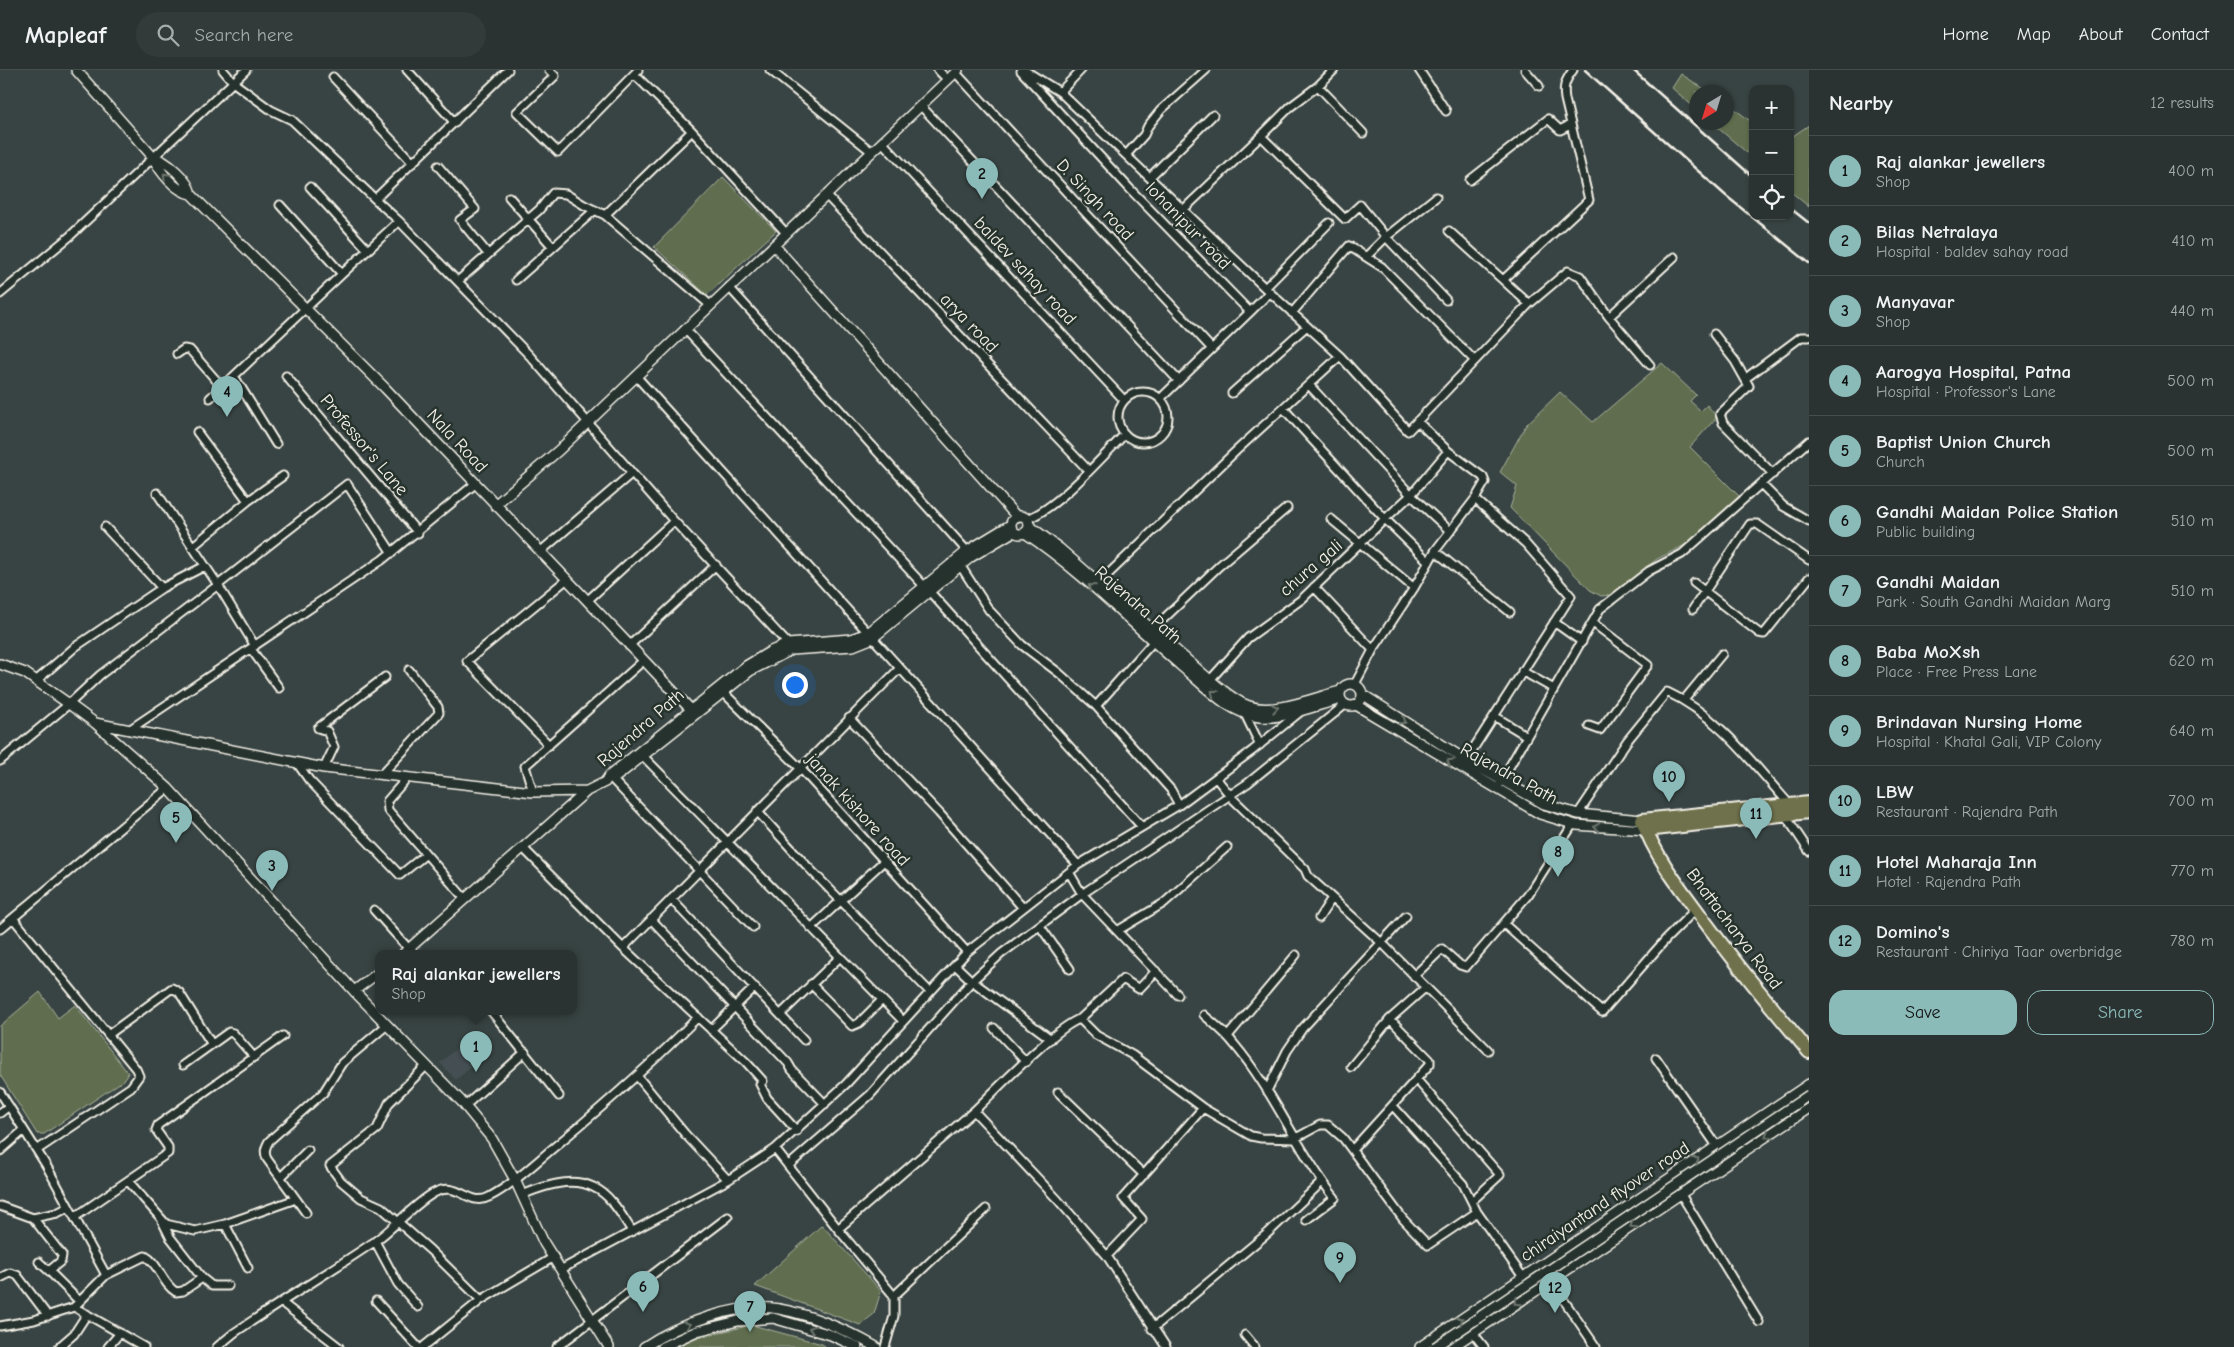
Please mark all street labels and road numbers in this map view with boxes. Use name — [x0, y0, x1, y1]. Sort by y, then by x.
street label: D. Singh road — [1052, 155, 1138, 245]
street label: lohanipur road — [1141, 178, 1235, 274]
street label: baldev sahay road — [970, 213, 1080, 329]
street label: arya road — [936, 289, 1002, 357]
street label: Professor's Lane — [316, 390, 412, 500]
street label: Nala Road — [422, 405, 492, 477]
street label: chura gali — [1275, 535, 1347, 601]
street label: Rajendra Path — [1090, 562, 1186, 648]
street label: Rajendra Path — [593, 685, 689, 771]
street label: Rajendra Path — [1457, 739, 1561, 809]
street label: janak kishore road — [801, 748, 914, 871]
street label: Bhattacharya Road — [1682, 864, 1786, 994]
street label: chiraiyantand flyover road — [1516, 1137, 1694, 1267]

